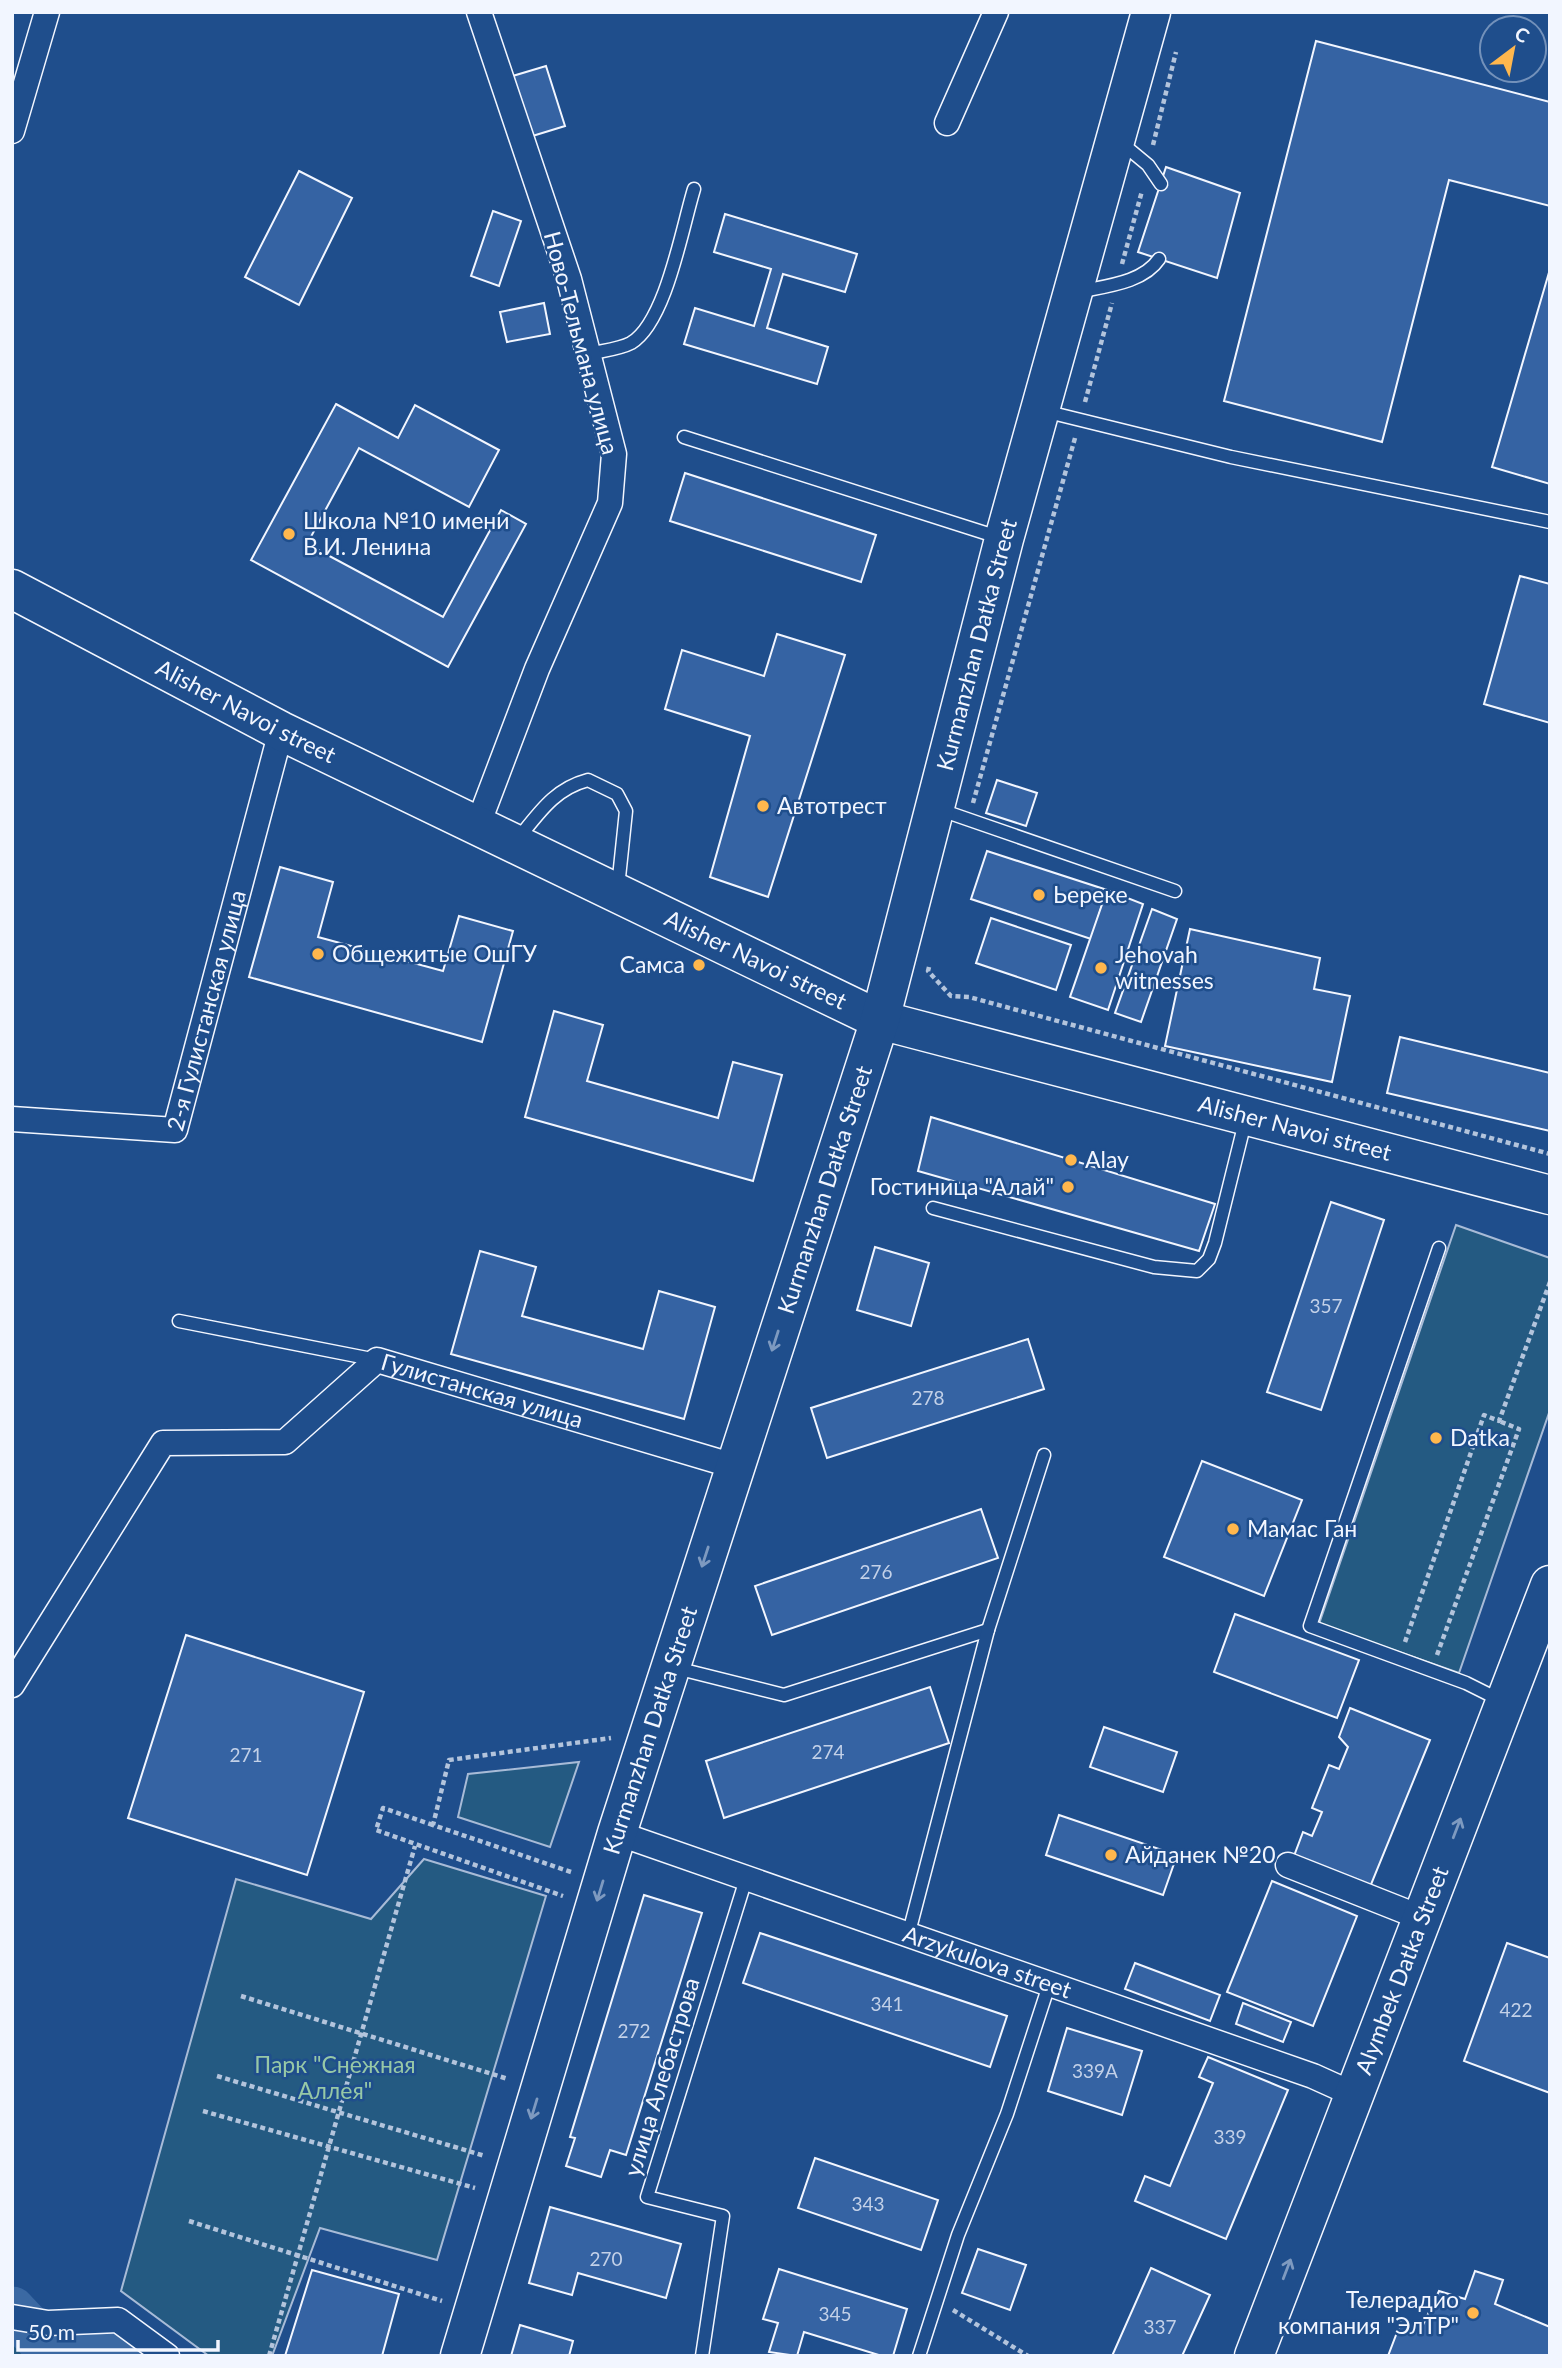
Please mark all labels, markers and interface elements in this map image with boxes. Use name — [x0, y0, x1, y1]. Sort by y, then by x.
north arrow — [1478, 14, 1548, 84]
text: С — [1511, 21, 1534, 47]
street label: Ново-Тельмана улица — [539, 228, 625, 457]
place label: Школа №10 имени В.И. Ленина — [303, 506, 509, 560]
street label: Kurmanzhan Datka Street — [930, 515, 1022, 773]
marker: Школа №10 имени В.И. Ленина — [281, 526, 297, 542]
street label: Alisher Navoi street — [152, 653, 341, 769]
place label: Автотрест — [777, 791, 887, 819]
marker: Автотрест — [755, 798, 771, 814]
place label: Ьереке — [1053, 880, 1128, 908]
street label: 2-я Гулистанская улица — [160, 887, 251, 1134]
marker: Ьереке — [1031, 887, 1047, 903]
street label: Alisher Navoi street — [661, 903, 852, 1015]
place label: Общежитые ОшГУ — [332, 939, 538, 967]
place label: Jehovah witnesses — [1115, 940, 1214, 994]
marker: Общежитые ОшГУ — [310, 946, 326, 962]
place label: Самса — [620, 950, 685, 978]
marker: Самса — [691, 957, 707, 973]
marker: Jehovah witnesses — [1093, 960, 1109, 976]
street label: Kurmanzhan Datka Street — [771, 1061, 877, 1317]
street label: Alisher Navoi street — [1196, 1089, 1395, 1166]
place label: Alay — [1085, 1145, 1129, 1173]
marker: Alay — [1063, 1152, 1079, 1168]
place label: Гостиница "Алай" — [870, 1172, 1054, 1200]
marker: Гостиница "Алай" — [1060, 1179, 1076, 1195]
house number: 357 — [1309, 1294, 1343, 1317]
one-way arrow — [768, 1329, 780, 1351]
street label: Гулистанская улица — [378, 1347, 586, 1433]
house number: 278 — [911, 1386, 945, 1409]
place label: Datka — [1450, 1423, 1510, 1451]
marker: Datka — [1428, 1430, 1444, 1446]
place label: Мамас Ган — [1247, 1514, 1357, 1542]
marker: Мамас Ган — [1225, 1521, 1241, 1537]
one-way arrow — [698, 1546, 711, 1568]
house number: 276 — [859, 1560, 893, 1583]
street label: Kurmanzhan Datka Street — [596, 1602, 703, 1857]
house number: 274 — [811, 1740, 845, 1763]
house number: 271 — [229, 1743, 263, 1766]
one-way arrow — [1451, 1818, 1464, 1840]
place label: Айданек №20 — [1125, 1840, 1276, 1868]
marker: Айданек №20 — [1103, 1847, 1119, 1863]
street label: Alymbek Datka Street — [1348, 1861, 1454, 2078]
one-way arrow — [592, 1880, 605, 1902]
street label: Arzykulova street — [900, 1919, 1076, 2004]
street label: улица Алебастрова — [617, 1974, 705, 2179]
house number: 341 — [870, 1992, 904, 2015]
house number: 422 — [1499, 1998, 1533, 2021]
house number: 272 — [617, 2019, 651, 2042]
park label: Парк "Снежная Аллея" — [254, 2050, 416, 2104]
house number: 339А — [1072, 2059, 1118, 2082]
one-way arrow — [527, 2098, 540, 2120]
house number: 339 — [1213, 2125, 1247, 2148]
house number: 343 — [851, 2192, 885, 2215]
house number: 270 — [589, 2247, 623, 2270]
one-way arrow — [1282, 2259, 1295, 2281]
place label: Телерадио компания "ЭлТР" — [1278, 2285, 1459, 2339]
house number: 345 — [818, 2302, 852, 2325]
marker: Телерадио компания "ЭлТР" — [1465, 2305, 1481, 2321]
scale bar — [18, 2308, 217, 2352]
house number: 337 — [1143, 2315, 1177, 2338]
text: 50 m — [28, 2319, 75, 2344]

